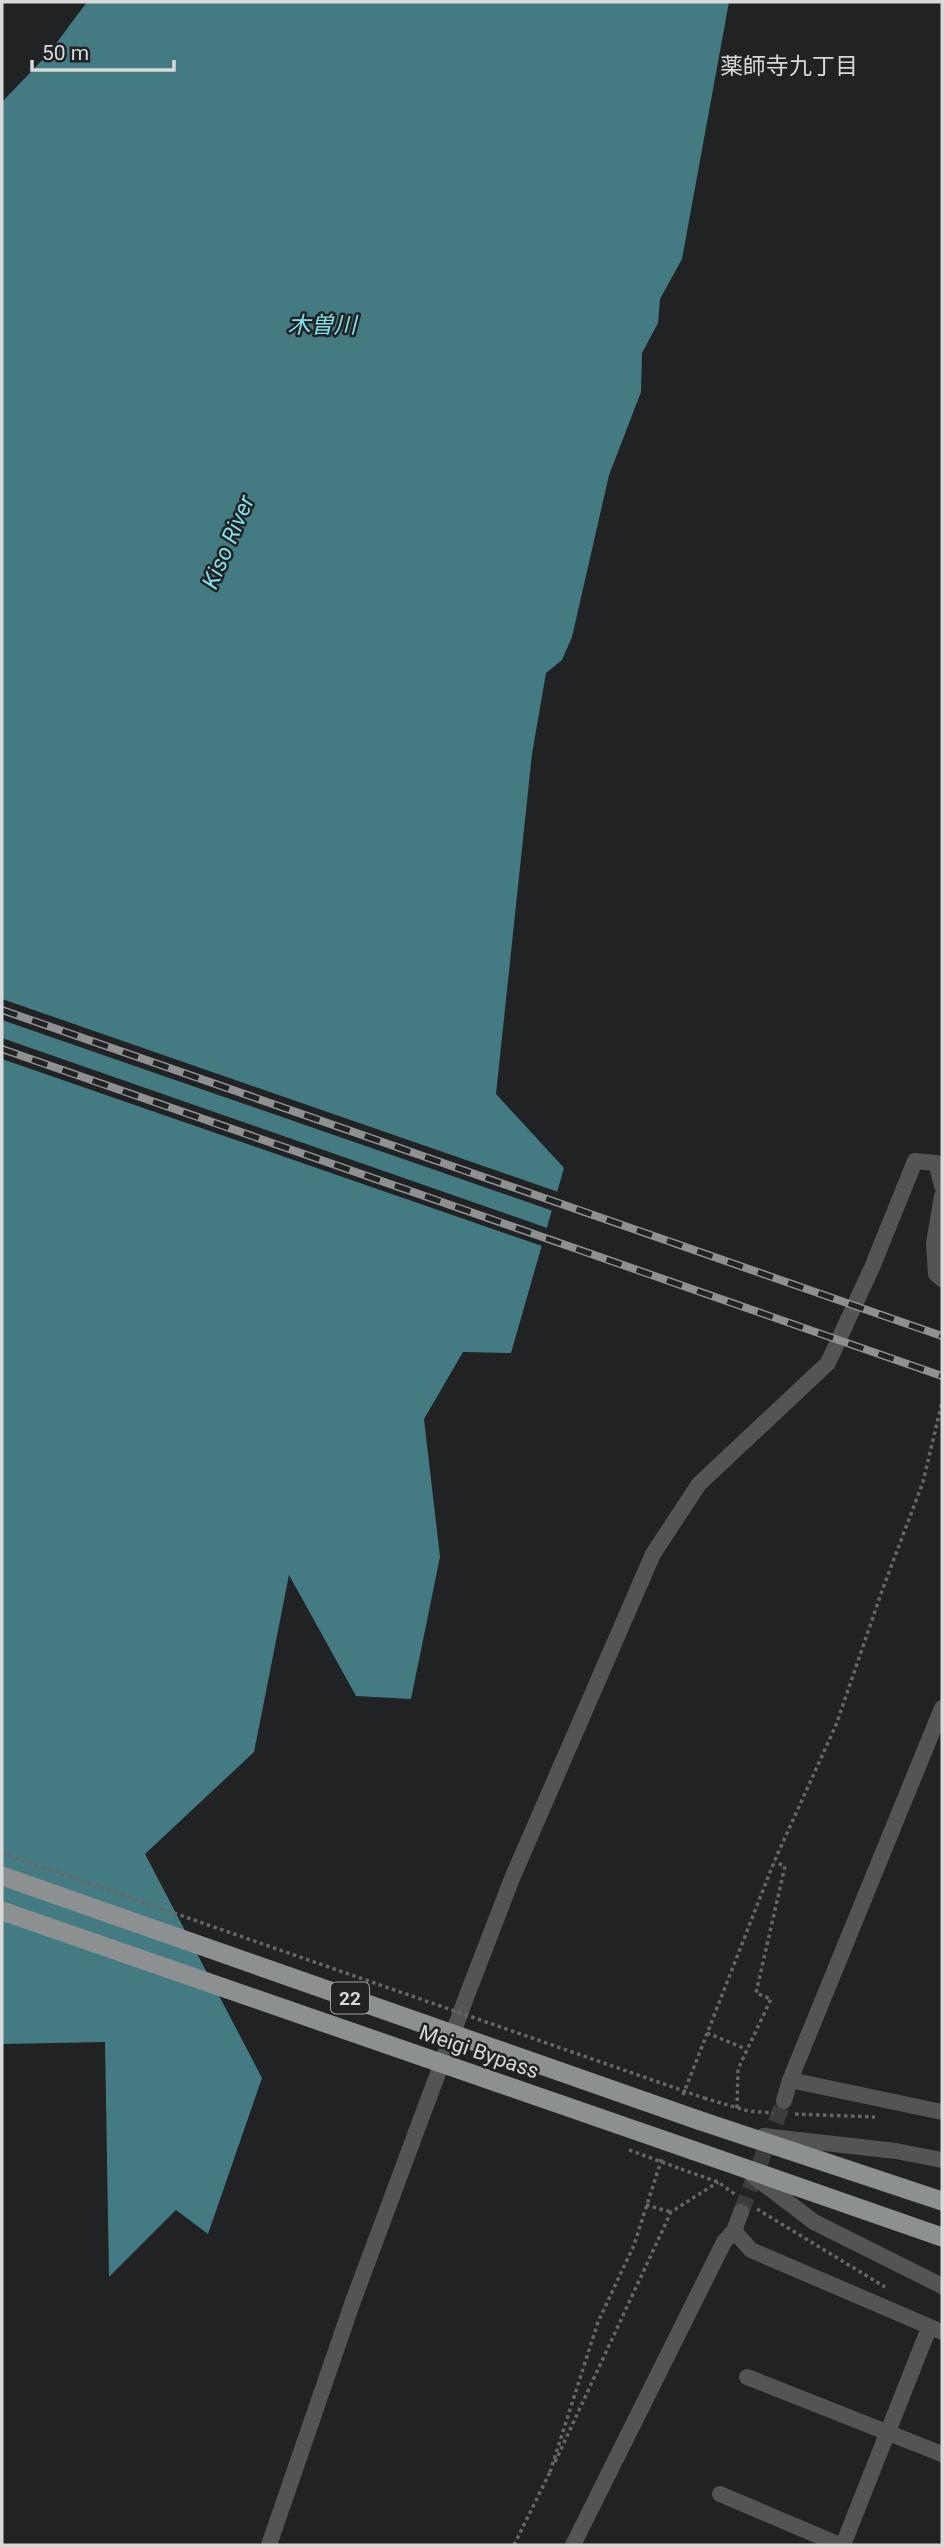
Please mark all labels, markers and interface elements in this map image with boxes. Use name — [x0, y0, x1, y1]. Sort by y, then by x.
scale bar — [32, 28, 173, 72]
text: 50 m — [42, 41, 89, 65]
district label: 薬師寺九丁目 — [720, 53, 858, 80]
water label: 木曽川 — [288, 312, 360, 339]
water label: Kiso River — [197, 490, 261, 593]
road number: 22 — [331, 1982, 369, 2014]
street label: Meigi Bypass — [416, 2020, 542, 2084]

